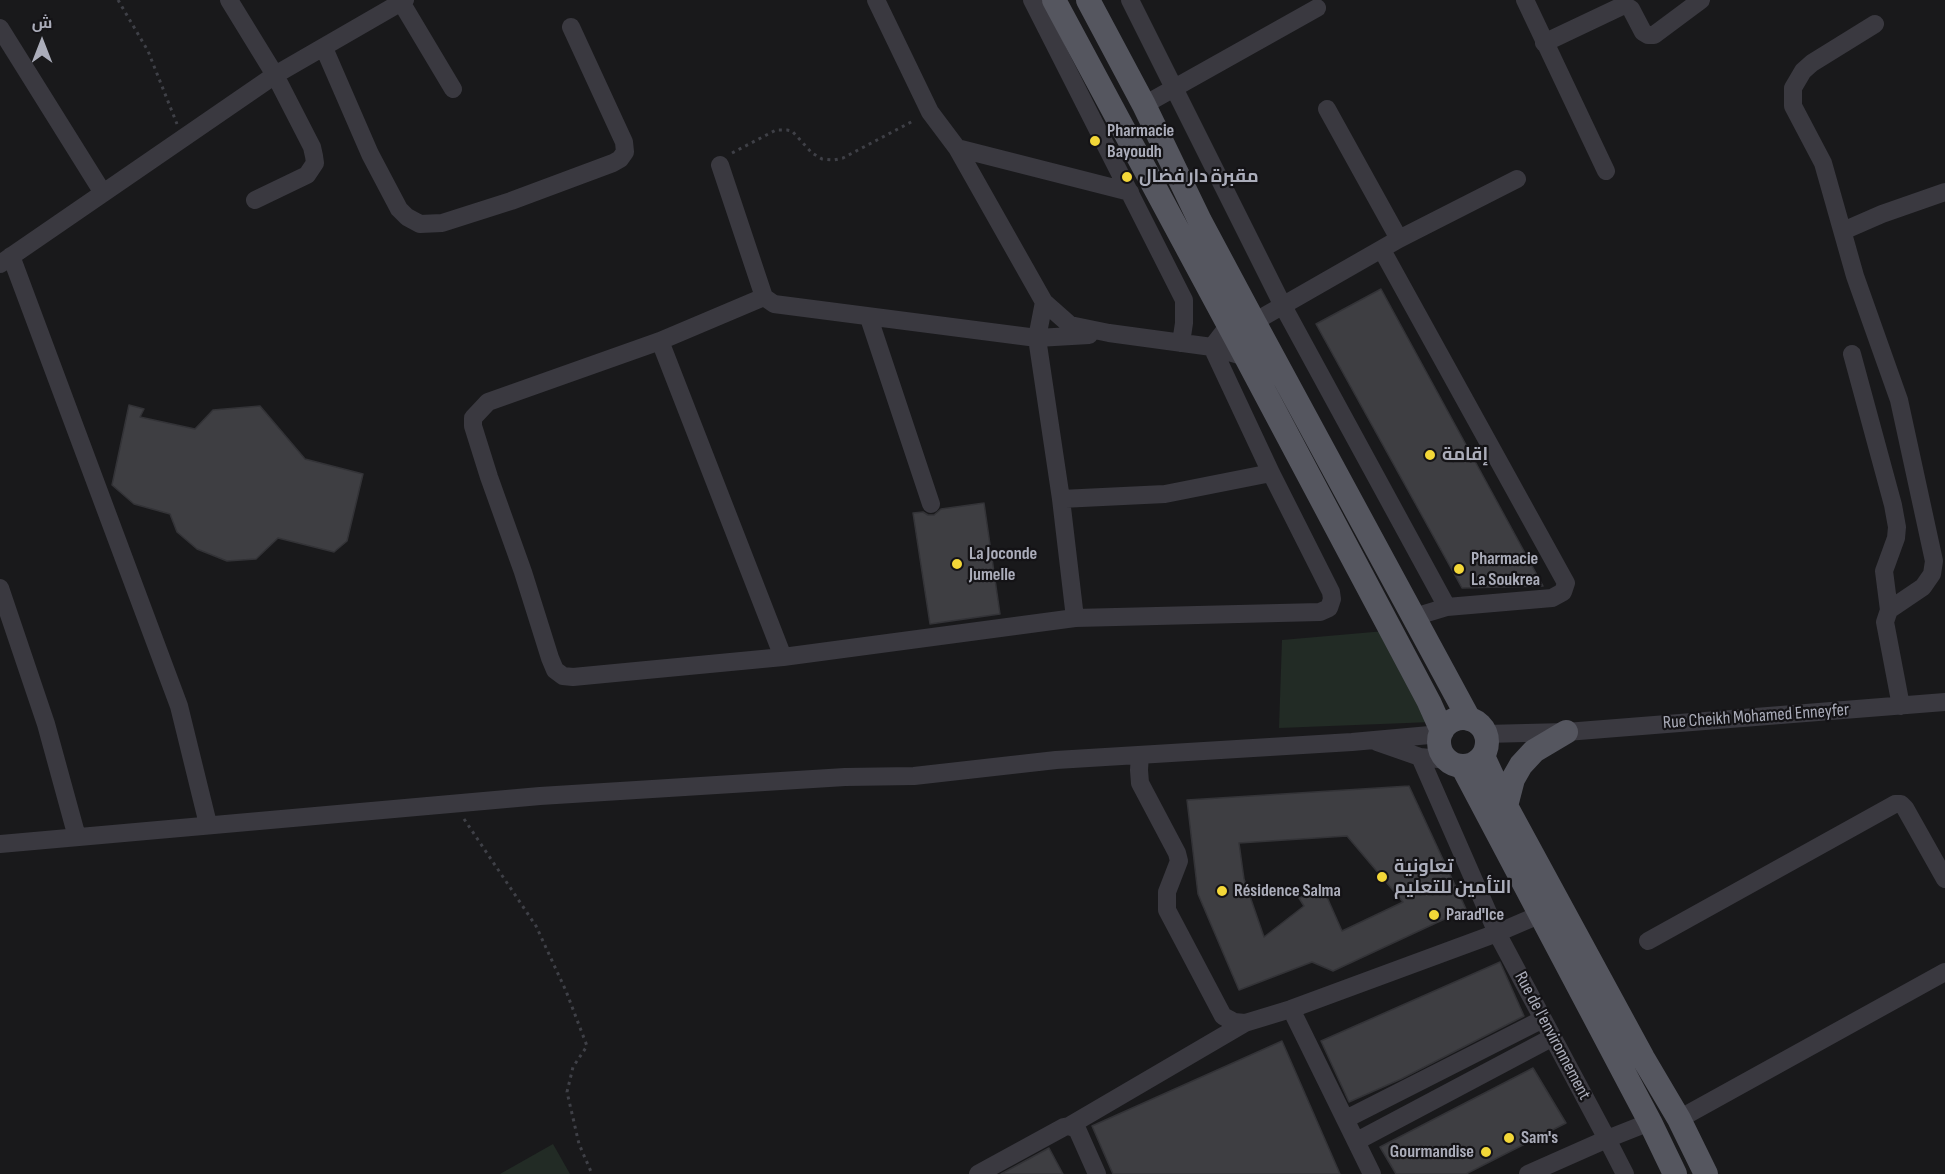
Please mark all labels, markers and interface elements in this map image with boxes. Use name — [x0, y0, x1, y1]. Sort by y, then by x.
north arrow — [12, 12, 72, 72]
text: ش — [32, 14, 52, 33]
place label: Pharmacie Bayoudh — [1107, 120, 1174, 162]
marker: Pharmacie Bayoudh — [1088, 134, 1102, 148]
place label: مقبرة دار فضال — [1139, 166, 1259, 188]
marker: مقبرة دار فضال — [1120, 170, 1134, 184]
place label: إقامة — [1442, 444, 1488, 466]
marker: إقامة — [1423, 448, 1437, 462]
place label: La Joconde Jumelle — [969, 543, 1037, 586]
place label: Pharmacie La Soukrea — [1471, 548, 1540, 590]
marker: La Joconde Jumelle — [950, 557, 964, 571]
marker: Pharmacie La Soukrea — [1452, 562, 1466, 576]
street label: Rue Cheikh Mohamed Enneyfer — [1662, 700, 1850, 734]
place label: تعاونية التأمين للتعليم — [1394, 856, 1511, 898]
marker: تعاونية التأمين للتعليم — [1375, 870, 1389, 884]
place label: Résidence Salma — [1234, 880, 1341, 902]
marker: Résidence Salma — [1215, 884, 1229, 898]
place label: Parad'Ice — [1446, 904, 1504, 926]
marker: Parad'Ice — [1427, 908, 1441, 922]
street label: Rue de l'environnement — [1509, 968, 1595, 1104]
place label: Sam's — [1521, 1127, 1558, 1149]
marker: Sam's — [1502, 1131, 1516, 1145]
place label: Gourmandise — [1390, 1141, 1474, 1163]
marker: Gourmandise — [1479, 1145, 1493, 1159]

